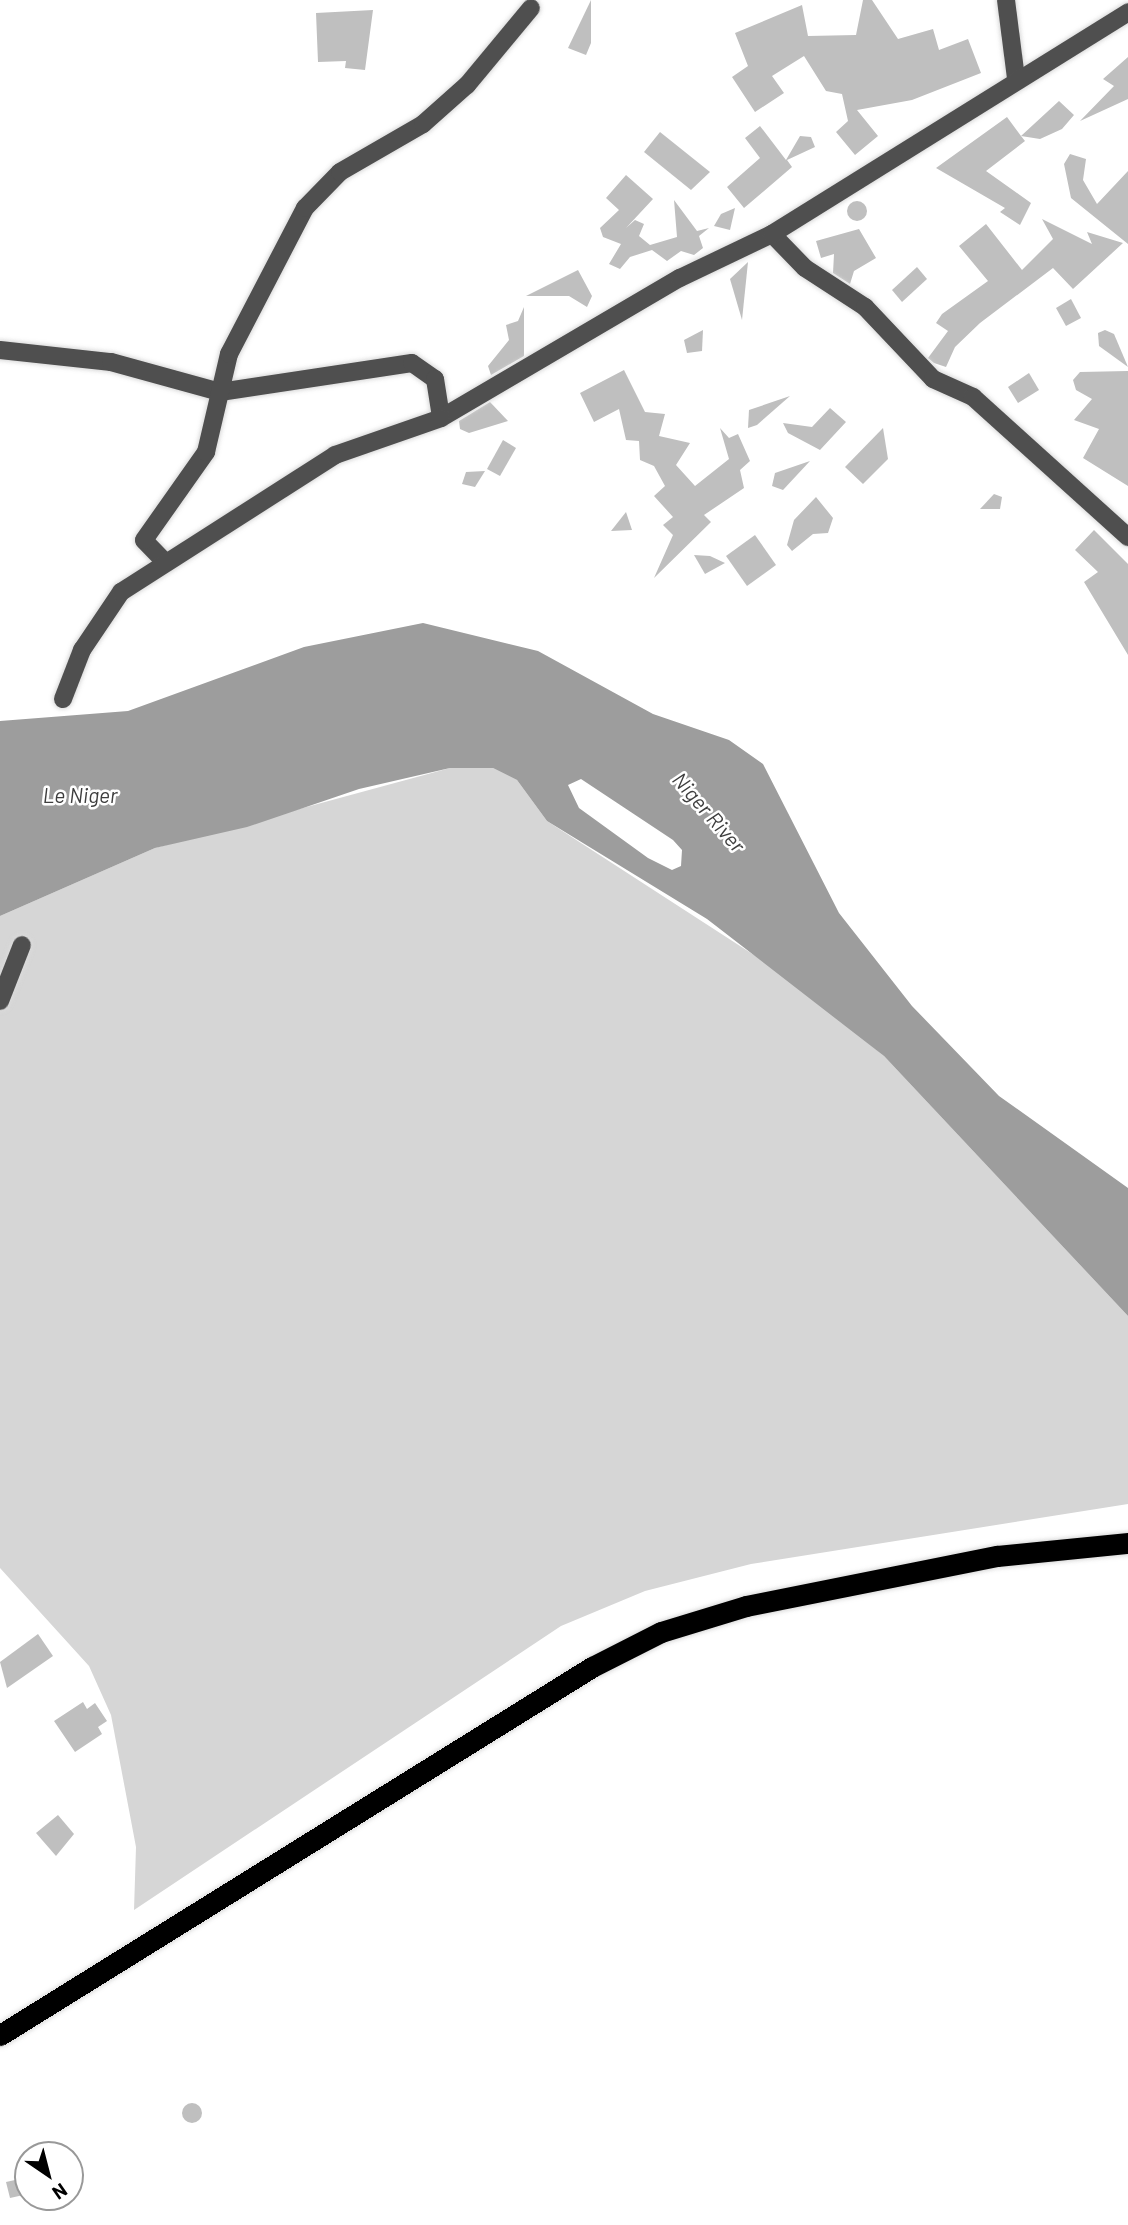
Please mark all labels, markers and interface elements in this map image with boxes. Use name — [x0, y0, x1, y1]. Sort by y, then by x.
water label: Niger River — [668, 767, 750, 857]
water label: Le Niger — [43, 782, 117, 808]
north arrow — [14, 2141, 84, 2211]
text: N — [48, 2179, 72, 2205]

